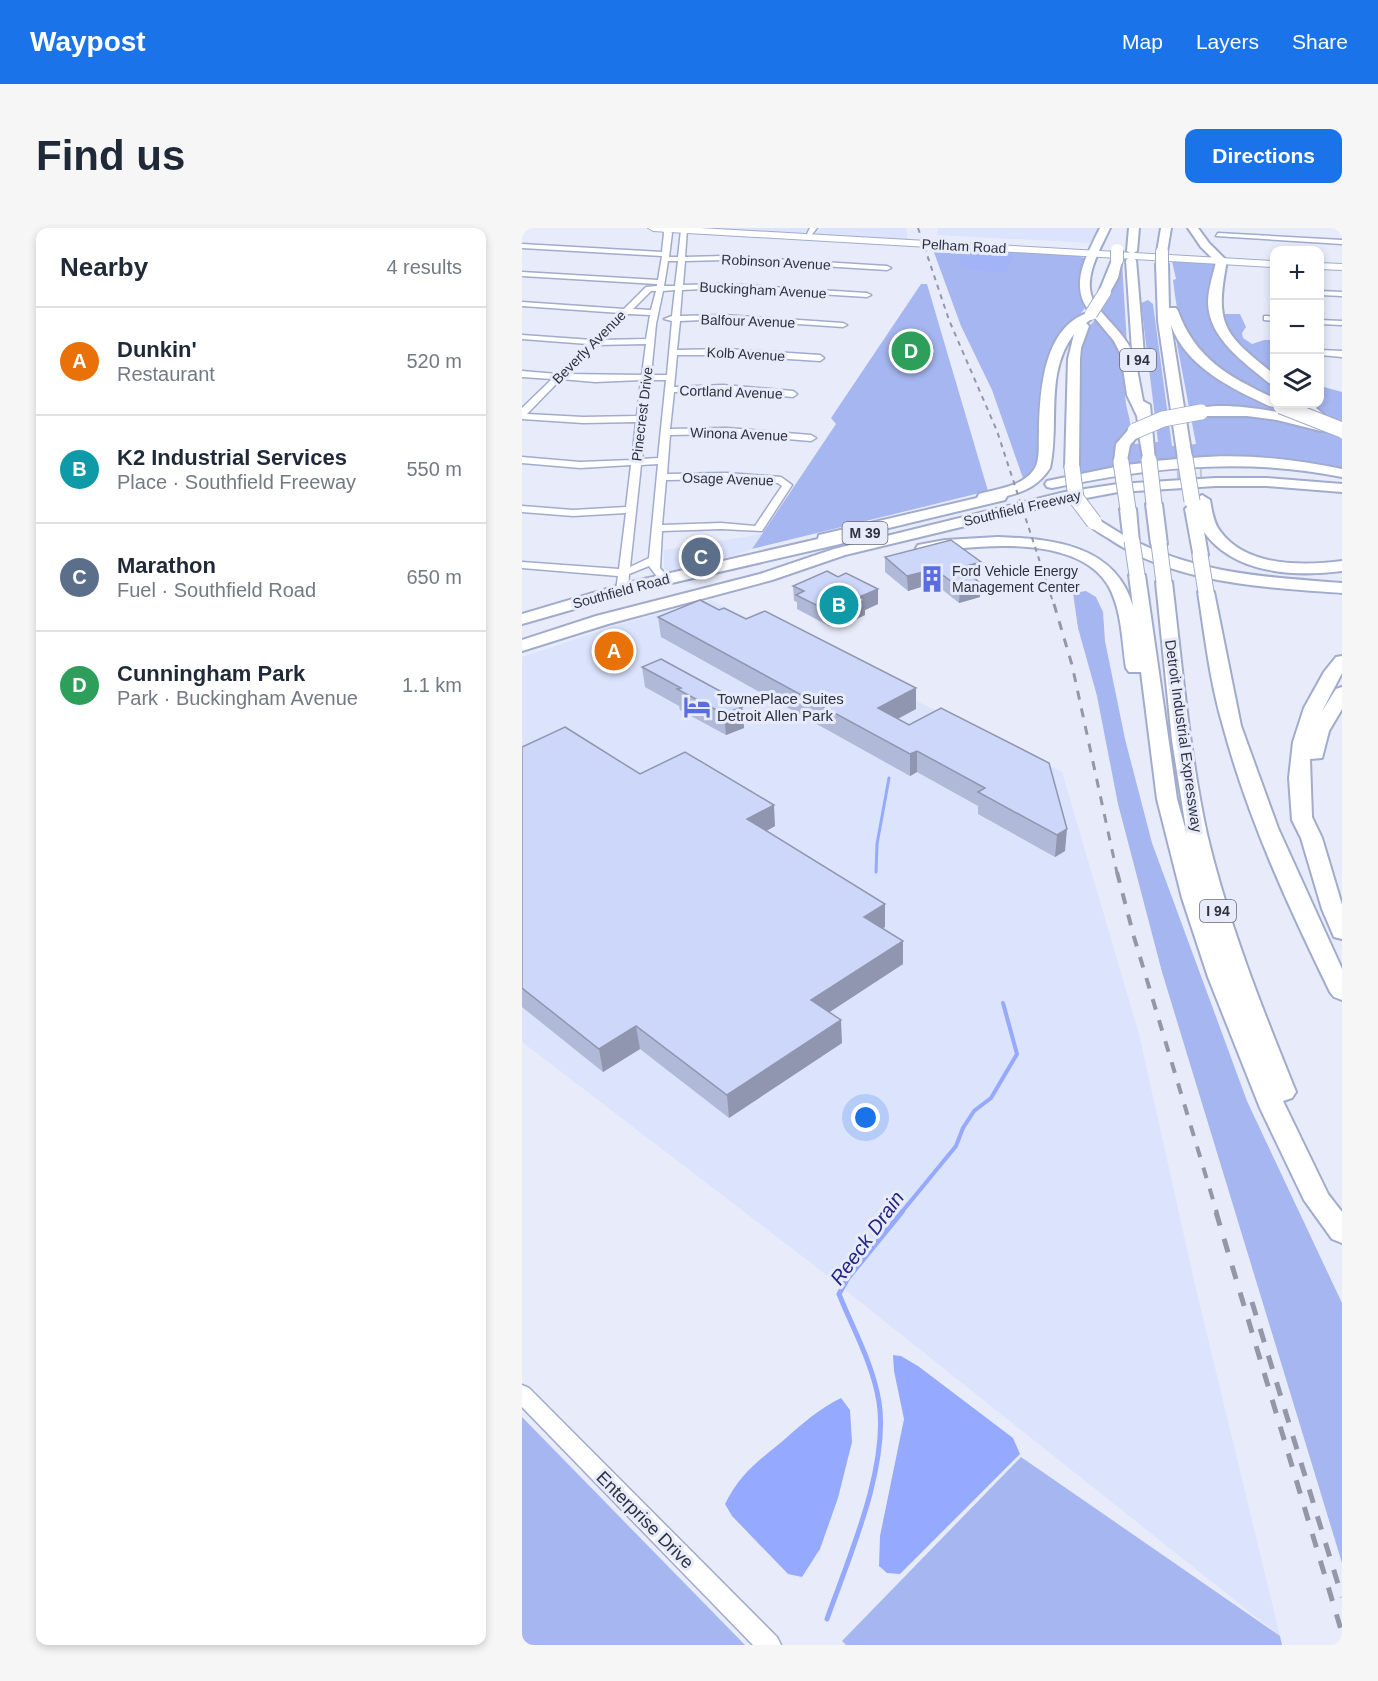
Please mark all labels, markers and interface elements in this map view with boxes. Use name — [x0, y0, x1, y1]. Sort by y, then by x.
text: Waypost — [30, 26, 146, 57]
text: Map — [1122, 30, 1163, 53]
text: Layers — [1196, 30, 1259, 53]
text: Share — [1292, 30, 1348, 53]
button: Directions — [1185, 129, 1342, 183]
text: Find us — [36, 132, 185, 179]
street label: Pelham Road — [921, 236, 1007, 256]
map controls — [1270, 246, 1324, 408]
button: + — [1270, 246, 1324, 300]
street label: Robinson Avenue — [721, 251, 831, 273]
text: Nearby — [60, 252, 148, 282]
text: 4 results — [386, 256, 462, 278]
street label: Buckingham Avenue — [699, 279, 827, 301]
button: − — [1270, 300, 1324, 354]
street label: Beverly Avenue — [549, 307, 629, 387]
street label: Balfour Avenue — [700, 311, 796, 331]
pin: D — [892, 328, 930, 374]
text: Dunkin' — [117, 337, 197, 362]
street label: Kolb Avenue — [706, 344, 786, 364]
road number: I 94 — [1120, 349, 1156, 371]
text: A — [72, 350, 87, 372]
text: 520 m — [406, 350, 462, 372]
button: layers — [1270, 354, 1324, 408]
text: Restaurant — [117, 363, 215, 385]
street label: Pinecrest Drive — [628, 366, 656, 462]
street label: Cortland Avenue — [679, 382, 783, 402]
street label: Winona Avenue — [690, 424, 788, 444]
text: K2 Industrial Services — [117, 445, 347, 470]
text: B — [72, 458, 87, 480]
text: 550 m — [406, 458, 462, 480]
street label: Osage Avenue — [682, 469, 774, 489]
text: Place · Southfield Freeway — [117, 471, 356, 493]
street label: Southfield Freeway — [962, 487, 1082, 529]
road number: M 39 — [842, 522, 888, 544]
pin: C — [682, 534, 720, 580]
text: Marathon — [117, 553, 216, 578]
place label: Ford Vehicle Energy Management Center — [952, 563, 1080, 595]
building icon: Ford Vehicle Energy Management Center — [917, 564, 947, 594]
text: C — [72, 566, 87, 588]
text: 650 m — [406, 566, 462, 588]
street label: Southfield Road — [571, 570, 671, 612]
text: Fuel · Southfield Road — [117, 579, 316, 601]
pin: B — [820, 582, 858, 628]
pin: A — [594, 628, 634, 674]
street label: Detroit Industrial Expressway — [1162, 639, 1206, 834]
text: Cunningham Park — [117, 661, 305, 686]
text: D — [72, 674, 87, 696]
text: 1.1 km — [402, 674, 462, 696]
text: Park · Buckingham Avenue — [117, 687, 358, 709]
place label: TownePlace Suites Detroit Allen Park — [717, 690, 844, 724]
hotel icon: TownePlace Suites Detroit Allen Park — [682, 692, 712, 722]
road number: I 94 — [1200, 900, 1236, 922]
your location — [851, 1103, 880, 1132]
water label: Reeck Drain — [826, 1187, 908, 1289]
street label: Enterprise Drive — [592, 1467, 698, 1573]

